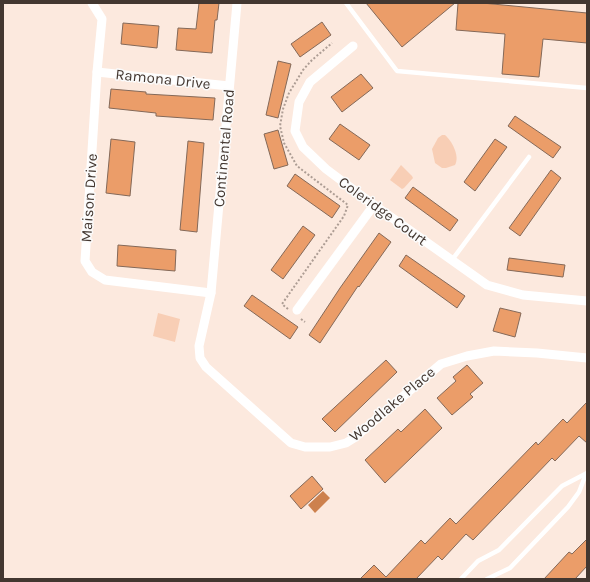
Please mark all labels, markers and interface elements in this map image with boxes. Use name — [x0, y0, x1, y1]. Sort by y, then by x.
street label: Ramona Drive — [115, 65, 211, 93]
street label: Continental Road — [210, 88, 238, 208]
street label: Maison Drive — [77, 153, 101, 243]
street label: Coleridge Court — [335, 173, 431, 249]
street label: Woodlake Place — [345, 363, 439, 445]

